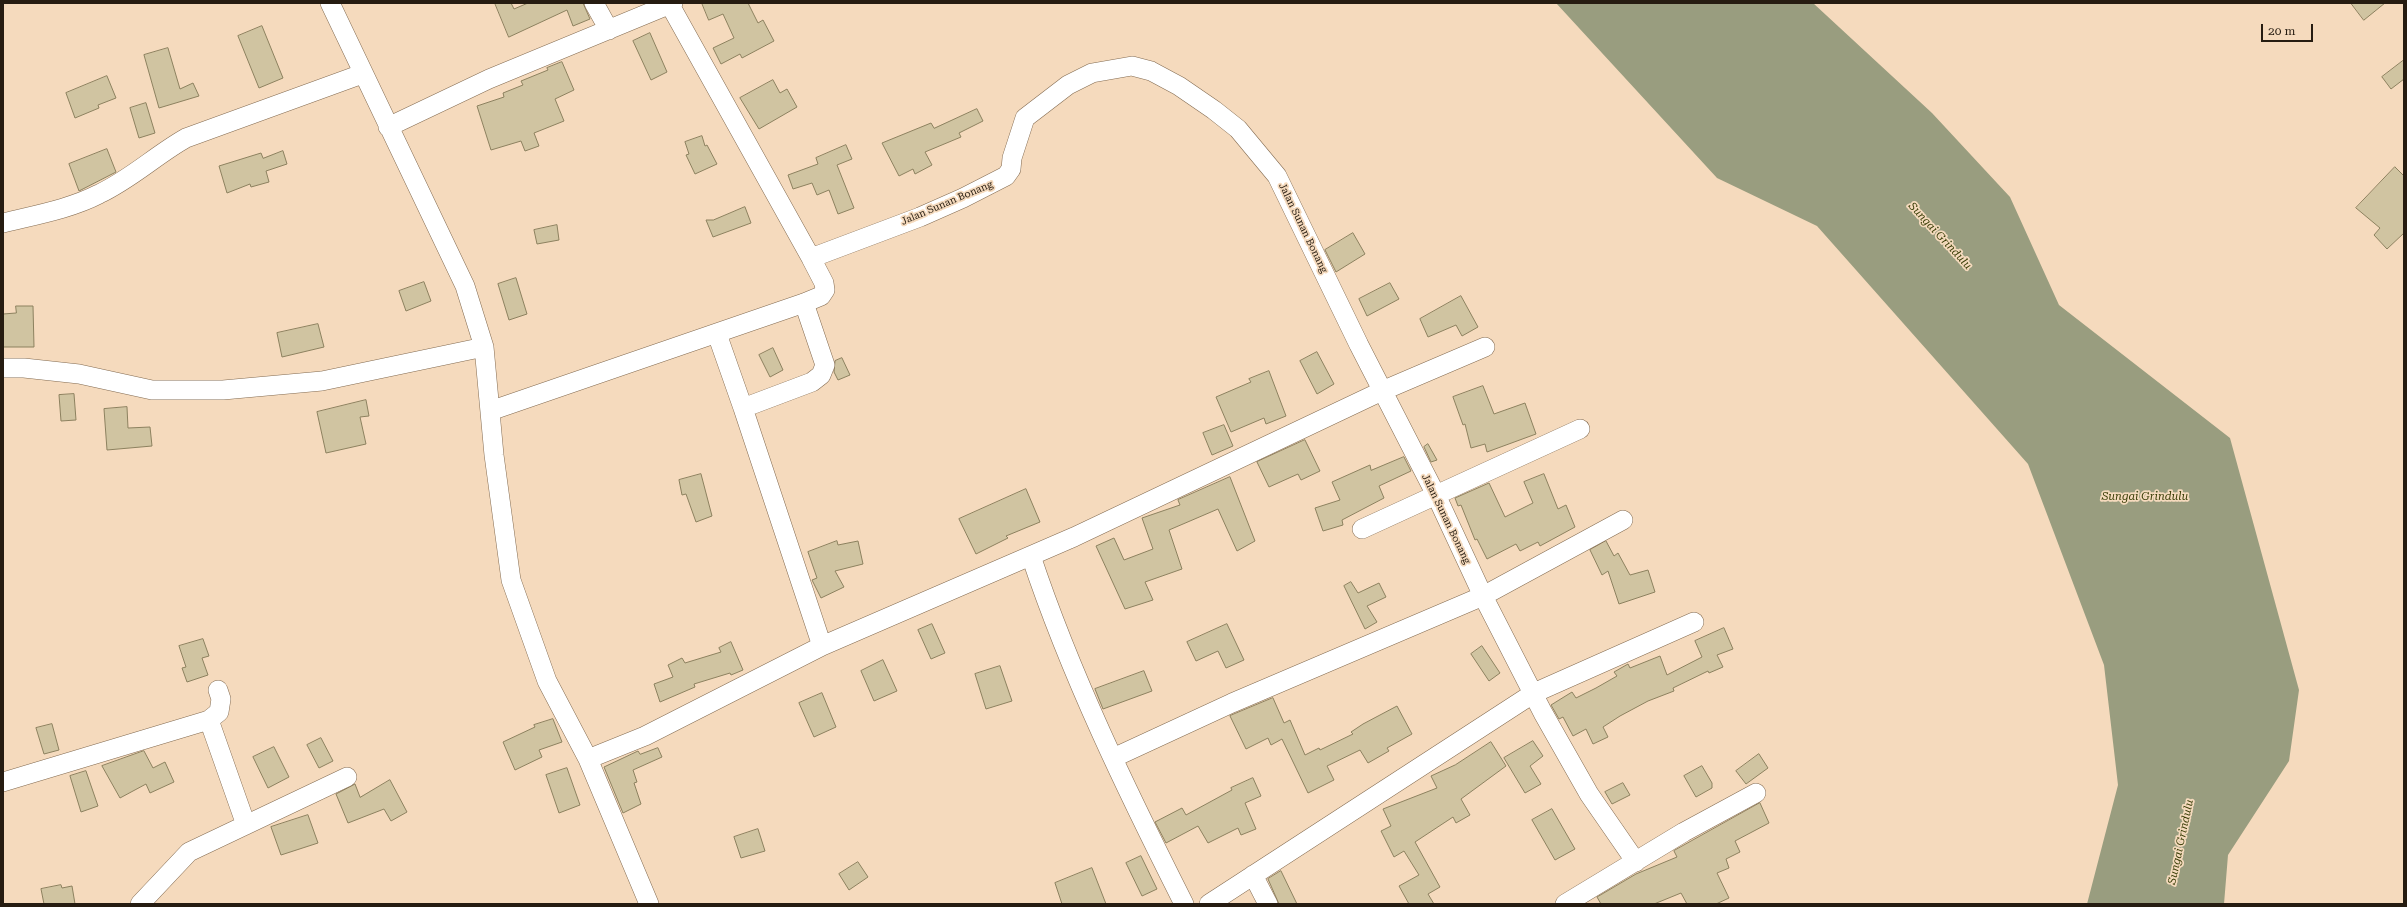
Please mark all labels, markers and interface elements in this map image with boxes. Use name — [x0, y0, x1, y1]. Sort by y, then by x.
scale bar — [2263, 16, 2315, 42]
text: 20 m — [2268, 24, 2295, 38]
street label: Jalan Sunan Bonang — [899, 178, 995, 228]
street label: Jalan Sunan Bonang — [1276, 181, 1330, 275]
water label: Sungai Grindulu — [1906, 200, 1974, 272]
street label: Jalan Sunan Bonang — [1419, 472, 1473, 566]
water label: Sungai Grindulu — [2102, 490, 2188, 504]
water label: Sungai Grindulu — [2166, 798, 2196, 886]

